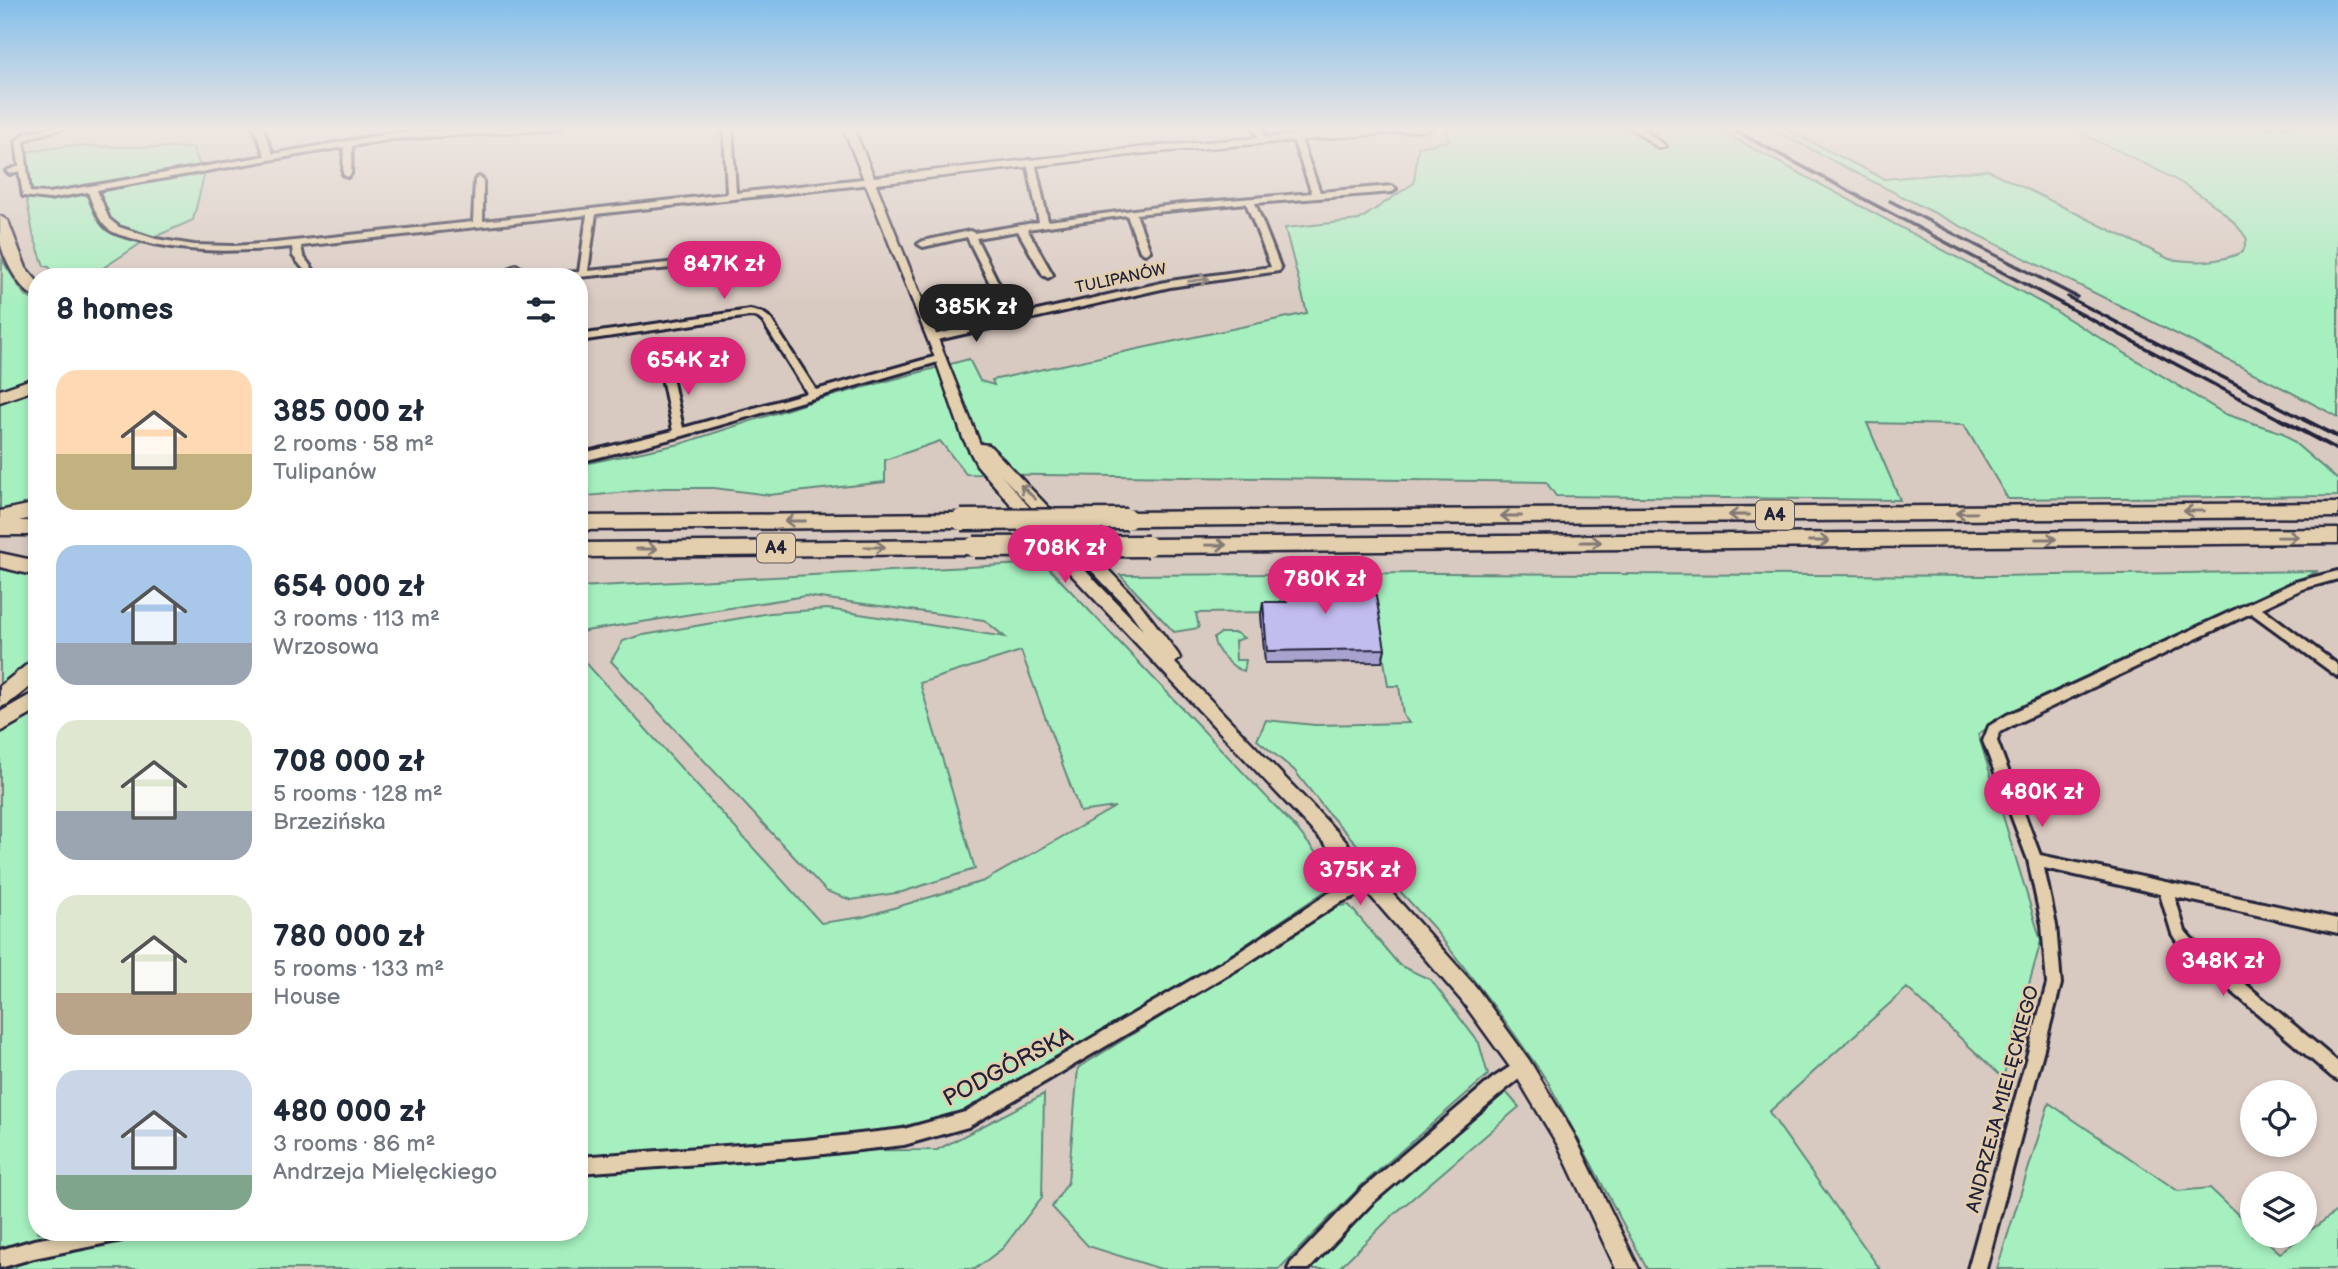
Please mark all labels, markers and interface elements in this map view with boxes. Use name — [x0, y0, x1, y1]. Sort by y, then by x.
pin: 847K zł — [659, 242, 789, 301]
text: 847K zł — [683, 250, 765, 278]
street label: TULIPANÓW — [1073, 258, 1169, 298]
one-way arrow — [1187, 273, 1210, 286]
pin: 385K zł — [911, 284, 1041, 344]
icon: filters — [522, 291, 560, 329]
text: 8 homes — [56, 292, 173, 328]
text: 385K zł — [935, 293, 1017, 321]
pin: 654K zł — [623, 338, 753, 397]
text: 654K zł — [647, 346, 729, 374]
text: 385 000 zł — [273, 394, 424, 430]
icon: home — [112, 398, 196, 482]
text: 2 rooms · 58 m² — [273, 430, 434, 458]
text: Tulipanów — [273, 458, 376, 486]
one-way arrow — [1020, 484, 1037, 501]
road number: A4 — [1756, 500, 1794, 530]
one-way arrow — [2183, 504, 2206, 518]
one-way arrow — [1955, 506, 1978, 520]
one-way arrow — [1728, 508, 1751, 522]
one-way arrow — [1500, 509, 1523, 523]
one-way arrow — [784, 514, 807, 528]
pin: 708K zł — [1000, 526, 1130, 585]
one-way arrow — [2276, 530, 2299, 544]
one-way arrow — [2035, 532, 2058, 546]
road number: A4 — [757, 534, 795, 562]
text: 708K zł — [1024, 534, 1106, 562]
one-way arrow — [1807, 534, 1830, 548]
one-way arrow — [1580, 535, 1603, 549]
one-way arrow — [1205, 538, 1228, 552]
one-way arrow — [863, 541, 886, 554]
one-way arrow — [636, 542, 659, 556]
pin: 780K zł — [1260, 556, 1390, 616]
text: 780K zł — [1284, 565, 1366, 593]
text: 654 000 zł — [273, 569, 425, 605]
icon: home — [112, 573, 196, 657]
text: 3 rooms · 113 m² — [273, 605, 440, 633]
text: Wrzosowa — [273, 633, 379, 661]
text: 708 000 zł — [273, 744, 425, 780]
icon: home — [112, 748, 196, 832]
pin: 480K zł — [1977, 770, 2107, 829]
text: 480K zł — [2000, 778, 2084, 806]
text: 5 rooms · 128 m² — [273, 780, 443, 808]
text: Brzezińska — [273, 808, 386, 836]
pin: 375K zł — [1295, 848, 1425, 907]
text: 375K zł — [1319, 856, 1401, 884]
text: 780 000 zł — [273, 919, 425, 955]
icon: home — [112, 923, 196, 1007]
pin: 348K zł — [2158, 939, 2288, 998]
text: 348K zł — [2182, 947, 2264, 975]
text: 5 rooms · 133 m² — [273, 955, 444, 983]
text: House — [273, 983, 340, 1011]
street label: ANDRZEJA MIELĘCKIEGO — [1962, 983, 2044, 1215]
street label: PODGÓRSKA — [938, 1021, 1078, 1113]
map controls — [2240, 1080, 2317, 1248]
button: locate — [2240, 1080, 2317, 1157]
text: 480 000 zł — [273, 1094, 426, 1130]
icon: home — [112, 1098, 196, 1182]
text: 3 rooms · 86 m² — [273, 1130, 435, 1158]
text: Andrzeja Mielęckiego — [273, 1158, 497, 1186]
button: layers — [2240, 1171, 2317, 1248]

